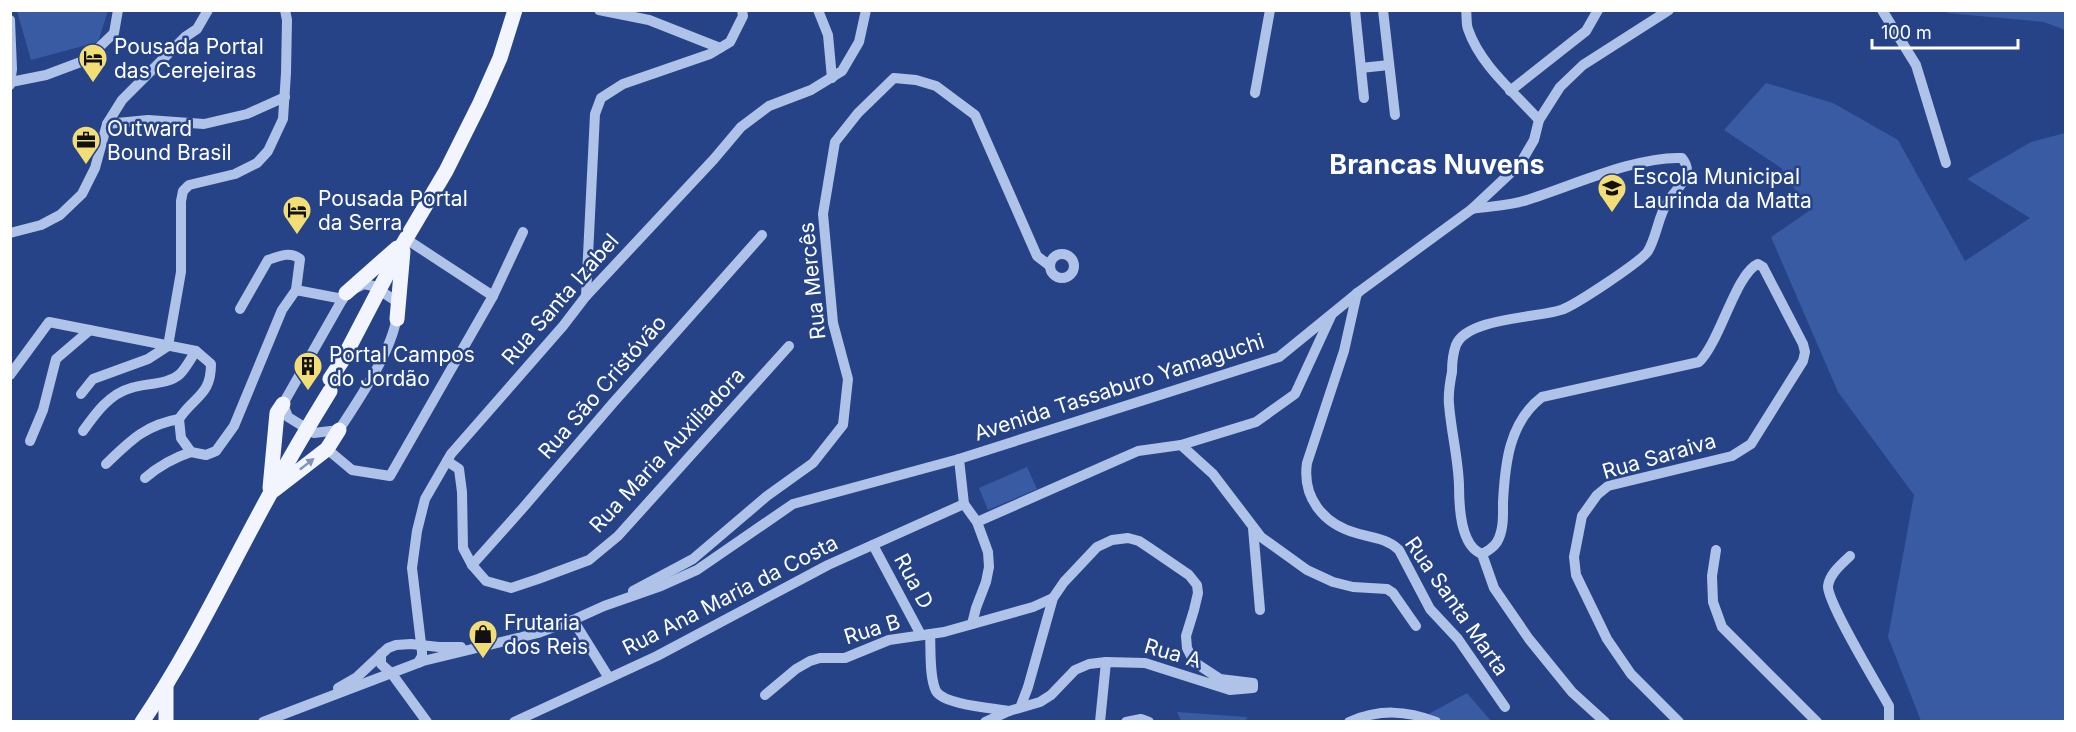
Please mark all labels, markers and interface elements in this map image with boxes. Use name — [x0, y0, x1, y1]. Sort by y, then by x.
scale bar — [1872, 12, 2018, 50]
text: 100 m — [1881, 22, 1932, 43]
place label: Pousada Portal das Cerejeiras — [114, 34, 264, 83]
hotel icon: Pousada Portal das Cerejeiras — [77, 42, 109, 84]
place label: Outward Bound Brasil — [107, 116, 232, 165]
office icon: Outward Bound Brasil — [70, 124, 102, 166]
district label: Brancas Nuvens — [1329, 148, 1545, 181]
place label: Escola Municipal Laurinda da Matta — [1633, 164, 1812, 213]
school or university icon: Escola Municipal Laurinda da Matta — [1596, 172, 1628, 214]
place label: Pousada Portal da Serra — [318, 186, 468, 235]
hotel icon: Pousada Portal da Serra — [281, 194, 313, 236]
street label: Rua Mercês — [793, 221, 831, 341]
street label: Rua Santa Izabel — [496, 228, 624, 370]
street label: Rua São Cristóvão — [533, 310, 671, 464]
street label: Avenida Tassaburo Yamaguchi — [971, 328, 1267, 446]
place label: Portal Campos do Jordão — [329, 342, 475, 391]
building icon: Portal Campos do Jordão — [292, 350, 324, 392]
street label: Rua Maria Auxiliadora — [584, 362, 750, 538]
street label: Rua Saraiva — [1599, 428, 1719, 484]
one-way arrow — [300, 459, 315, 471]
street label: Rua Ana Maria da Costa — [618, 530, 842, 660]
street label: Rua Santa Marta — [1400, 532, 1514, 680]
street label: Rua D — [889, 549, 939, 613]
street label: Rua B — [841, 609, 903, 649]
place label: Frutaria dos Reis — [504, 610, 588, 659]
shop icon: Frutaria dos Reis — [467, 618, 499, 660]
street label: Rua A — [1142, 633, 1204, 673]

